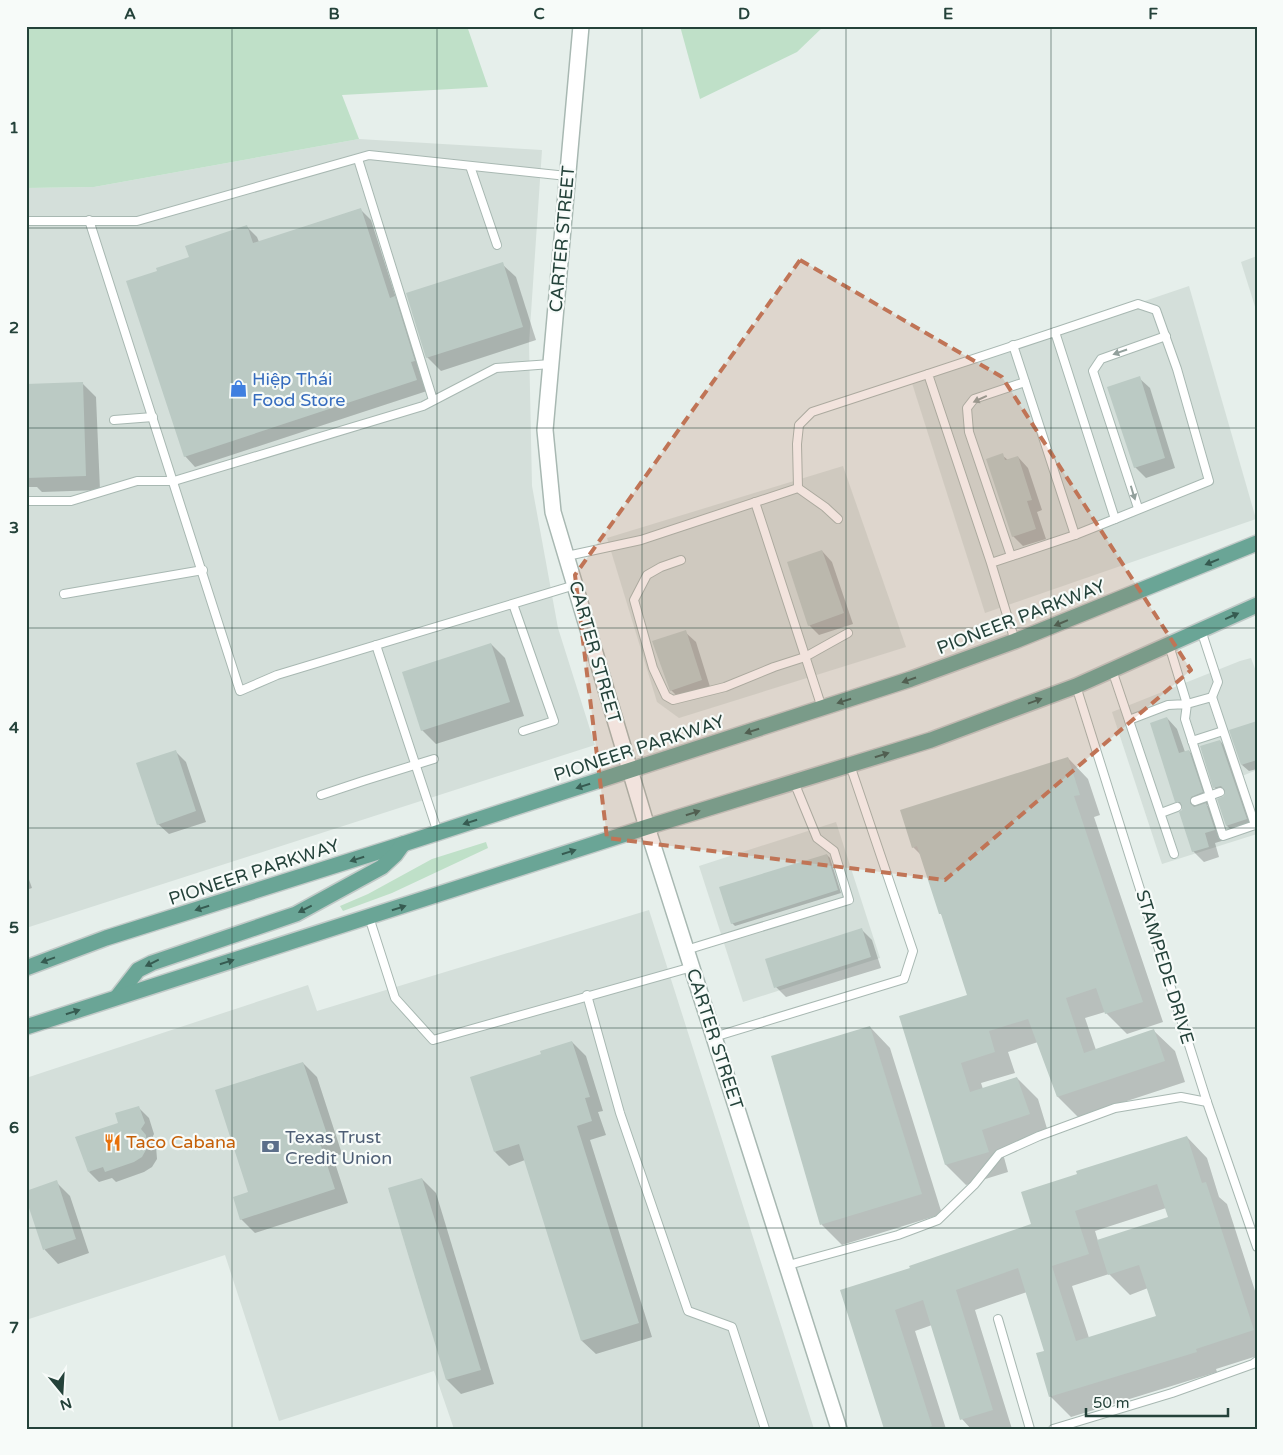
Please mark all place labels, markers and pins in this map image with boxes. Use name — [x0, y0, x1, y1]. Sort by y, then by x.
place label: Hiệp Thái Food Store — [252, 368, 345, 411]
shop icon: Hiệp Thái Food Store — [228, 379, 248, 399]
place label: Texas Trust Credit Union — [285, 1126, 392, 1169]
place label: Taco Cabana — [126, 1131, 236, 1153]
restaurant icon: Taco Cabana — [102, 1132, 122, 1152]
bank icon: Texas Trust Credit Union — [261, 1137, 281, 1157]

